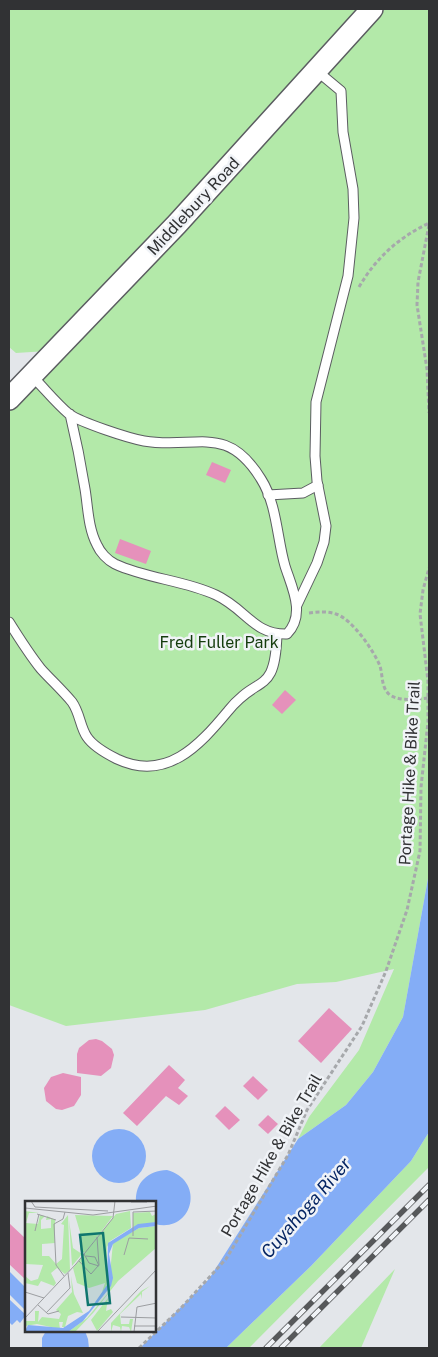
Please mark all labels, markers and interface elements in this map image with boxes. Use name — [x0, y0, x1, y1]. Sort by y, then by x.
street label: Middlebury Road — [143, 154, 243, 259]
park label: Fred Fuller Park — [159, 633, 279, 652]
street label: Portage Hike & Bike Trail — [395, 680, 424, 866]
street label: Portage Hike & Bike Trail — [217, 1070, 326, 1240]
water label: Cuyahoga River — [256, 1153, 355, 1262]
inset map — [25, 1201, 156, 1332]

